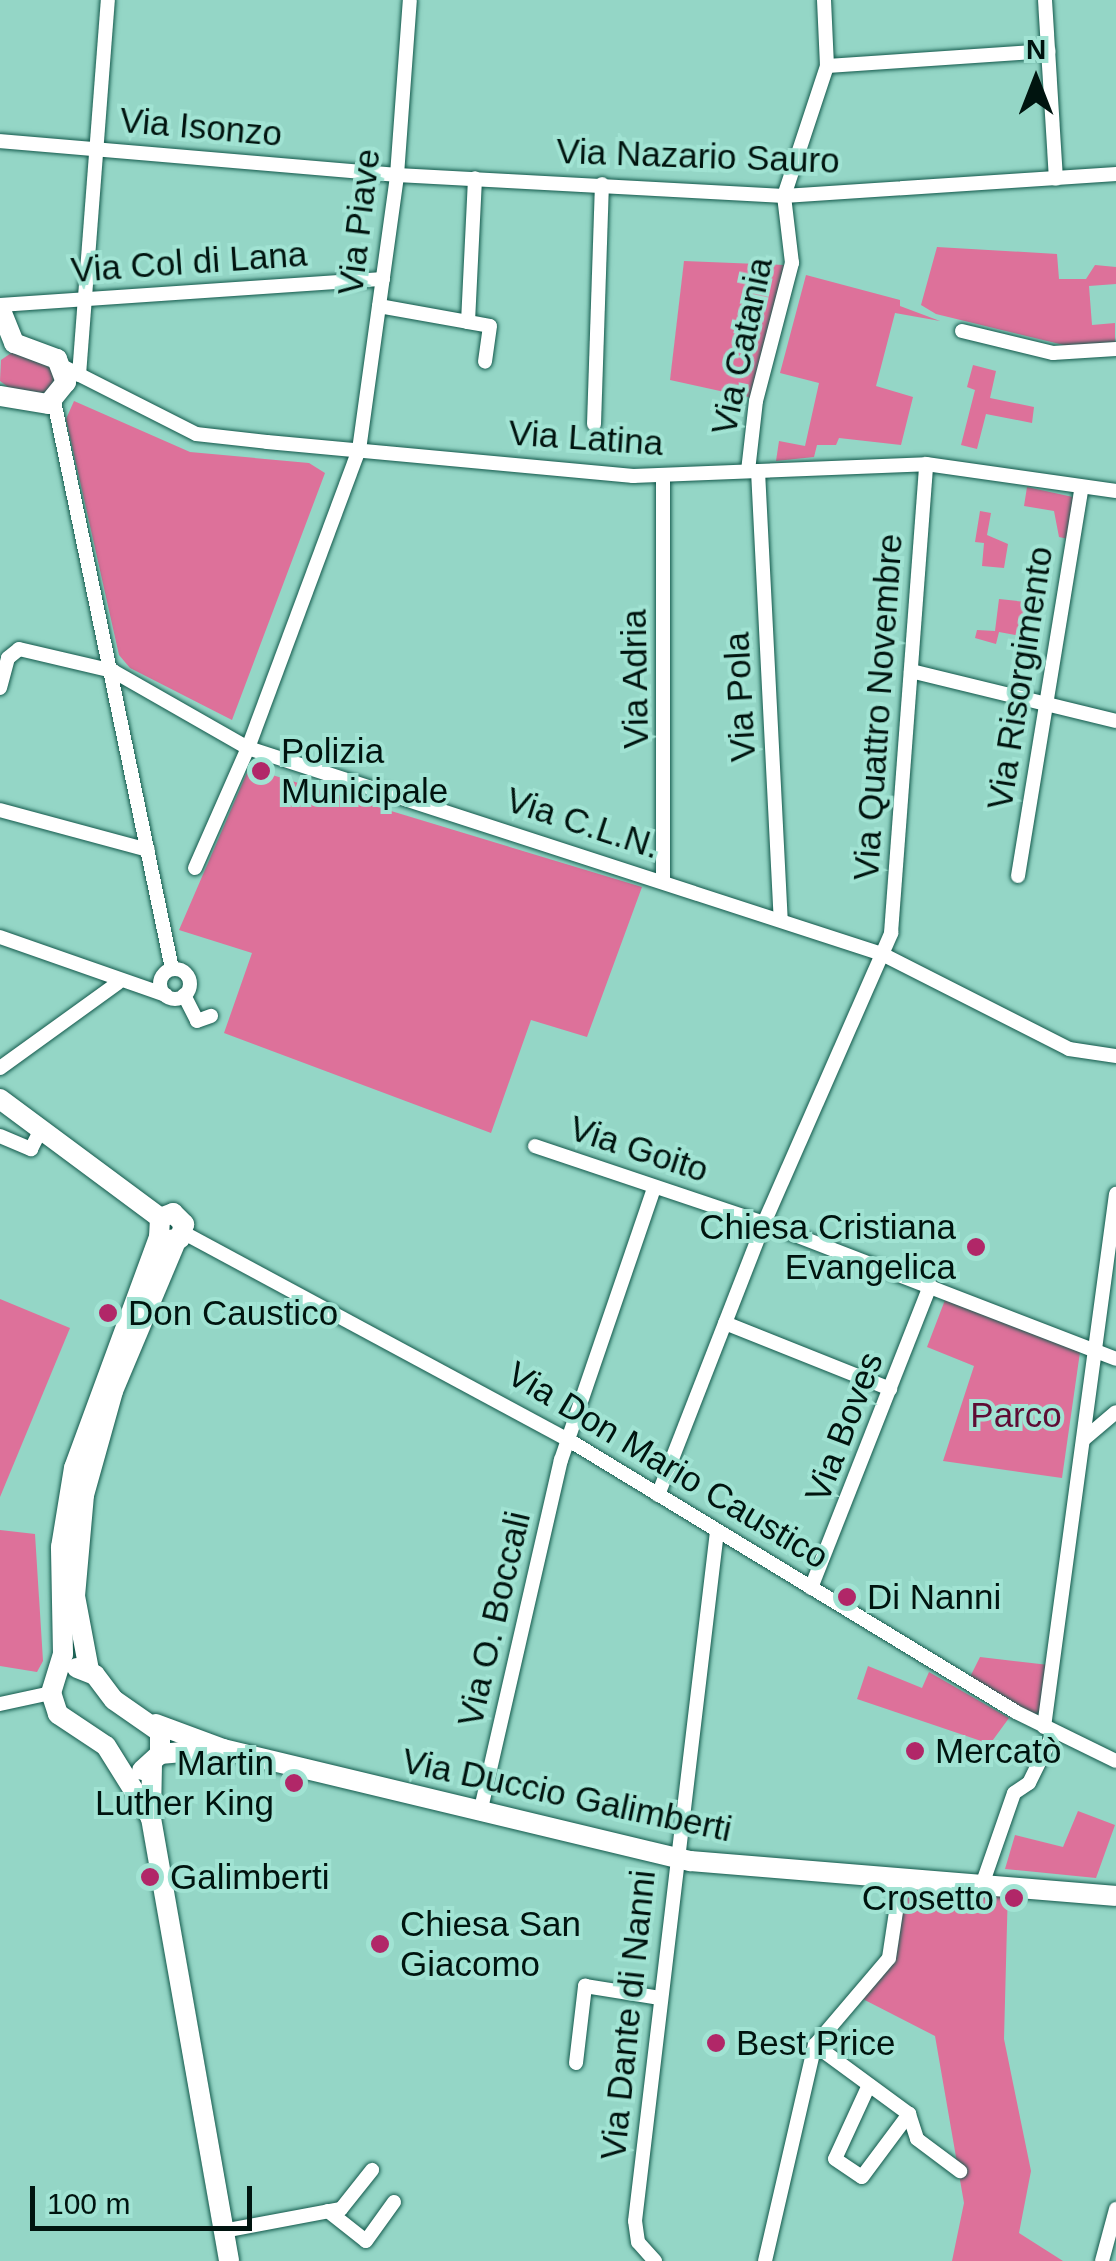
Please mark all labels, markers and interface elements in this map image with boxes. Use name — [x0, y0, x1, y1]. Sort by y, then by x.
north arrow — [986, 30, 1086, 130]
text: N — [1026, 34, 1046, 65]
street label: Via Isonzo — [118, 99, 284, 155]
street label: Via Nazario Sauro — [556, 130, 840, 182]
street label: Via Piave — [329, 146, 389, 298]
street label: Via Col di Lana — [69, 233, 309, 291]
street label: Via Catania — [703, 253, 781, 439]
street label: Via Latina — [507, 412, 665, 464]
street label: Via Quattro Novembre — [845, 532, 911, 882]
street label: Via Risorgimento — [978, 543, 1062, 813]
street label: Via Adria — [613, 608, 657, 750]
street label: Via Pola — [716, 631, 764, 763]
place label: Polizia Municipale — [281, 730, 448, 812]
marker: Polizia Municipale — [250, 760, 272, 782]
street label: Via C.L.N. — [501, 778, 665, 868]
street label: Via Goito — [564, 1107, 714, 1191]
place label: Chiesa Cristiana Evangelica — [699, 1206, 956, 1288]
marker: Chiesa Cristiana Evangelica — [965, 1236, 987, 1258]
place label: Don Caustico — [128, 1292, 338, 1334]
marker: Don Caustico — [97, 1302, 119, 1324]
street label: Via Boves — [796, 1346, 892, 1508]
street label: Via Don Mario Caustico — [500, 1352, 836, 1578]
park label: Parco — [970, 1394, 1062, 1436]
street label: Via O. Boccali — [449, 1507, 539, 1731]
place label: Di Nanni — [867, 1576, 1001, 1618]
marker: Di Nanni — [836, 1586, 858, 1608]
place label: Mercatò — [935, 1730, 1061, 1772]
street label: Via Duccio Galimberti — [398, 1740, 736, 1850]
marker: Mercatò — [904, 1740, 926, 1762]
place label: Martin Luther King — [95, 1742, 274, 1824]
marker: Martin Luther King — [283, 1772, 305, 1794]
place label: Galimberti — [170, 1856, 329, 1898]
marker: Galimberti — [139, 1866, 161, 1888]
street label: Via Dante di Nanni — [592, 1868, 664, 2162]
place label: Crosetto — [862, 1877, 994, 1919]
marker: Crosetto — [1003, 1887, 1025, 1909]
place label: Chiesa San Giacomo — [400, 1903, 581, 1985]
marker: Chiesa San Giacomo — [369, 1933, 391, 1955]
place label: Best Price — [736, 2022, 895, 2064]
marker: Best Price — [705, 2032, 727, 2054]
scale bar — [35, 2166, 258, 2228]
text: 100 m — [47, 2187, 130, 2220]

